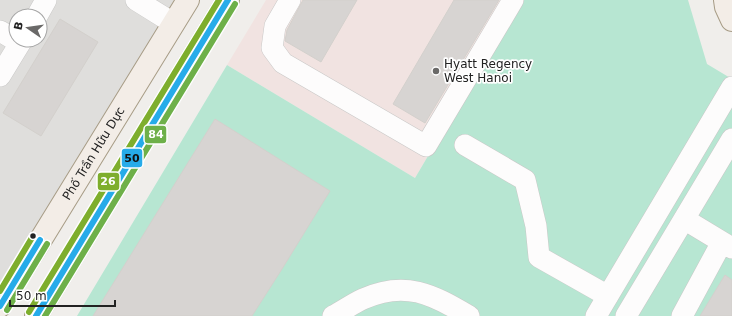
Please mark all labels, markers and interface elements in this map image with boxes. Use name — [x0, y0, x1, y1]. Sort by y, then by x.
north arrow — [8, 8, 48, 48]
text: B — [11, 20, 26, 31]
place label: Hyatt Regency West Hanoi — [444, 57, 532, 85]
marker: Hyatt Regency West Hanoi — [431, 66, 441, 76]
street label: Phố Trần Hữu Dực — [60, 104, 128, 203]
line badge: 84 — [144, 125, 167, 144]
text: 84 — [148, 128, 164, 141]
line badge: 50 — [121, 148, 143, 168]
text: 50 — [124, 152, 140, 165]
line badge: 26 — [97, 172, 120, 191]
text: 26 — [100, 175, 116, 188]
unlabelled marker — [28, 231, 38, 241]
scale bar — [10, 282, 115, 308]
text: 50 m — [16, 289, 47, 303]

